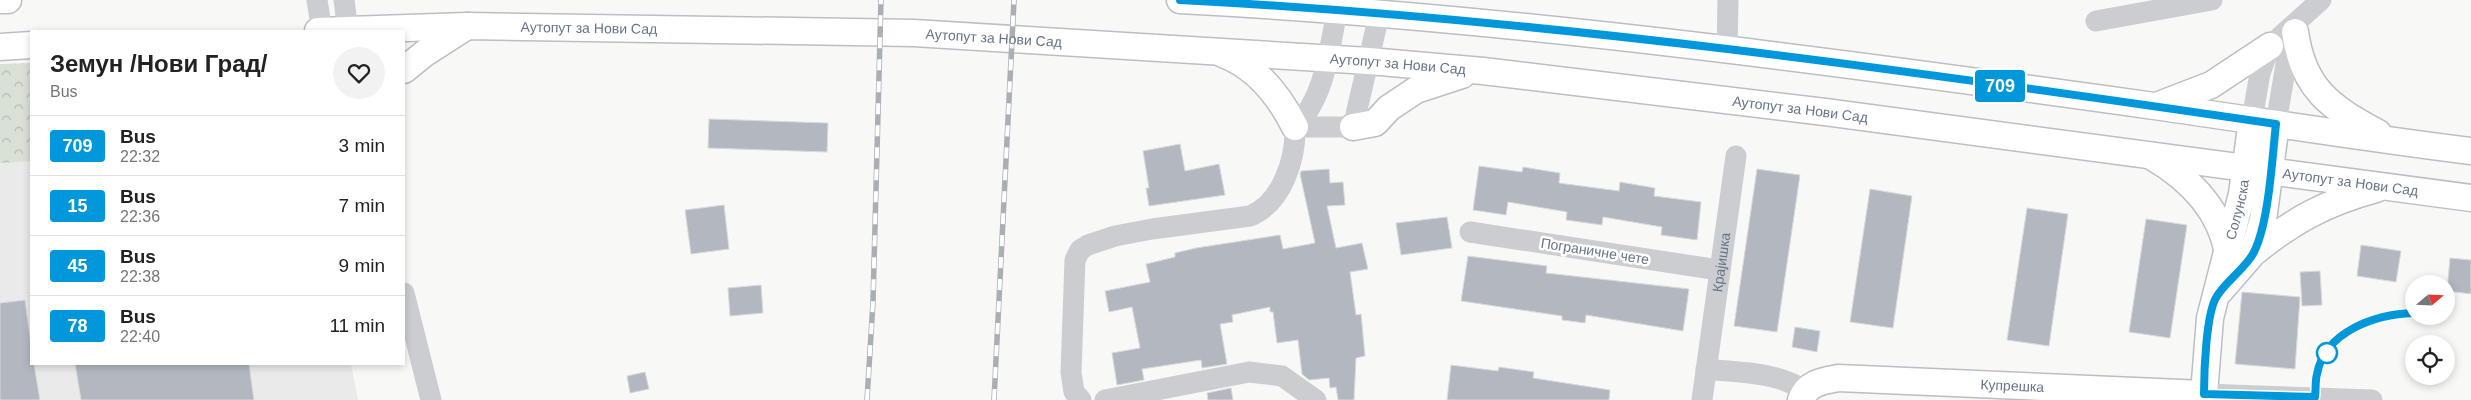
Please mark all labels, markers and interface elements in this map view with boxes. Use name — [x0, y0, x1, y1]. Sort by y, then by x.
street label: Аутопут за Нови Сад — [520, 19, 657, 37]
street label: Аутопут за Нови Сад — [925, 26, 1062, 50]
button: heart — [333, 47, 385, 99]
text: Земун /Нови Град/ — [50, 50, 267, 77]
street label: Аутопут за Нови Сад — [1329, 51, 1467, 77]
line badge: 709 — [1971, 70, 2029, 102]
text: 709 — [1985, 76, 2015, 96]
text: Bus — [50, 83, 78, 100]
street label: Аутопут за Нови Сад — [1732, 93, 1869, 126]
text: Bus — [120, 126, 156, 147]
text: 3 min — [339, 135, 385, 156]
text: 709 — [62, 136, 93, 156]
text: 22:32 — [120, 148, 160, 165]
street label: Аутопут за Нови Сад — [2282, 165, 2419, 199]
street label: Солунска — [2222, 178, 2252, 242]
text: Bus — [120, 186, 156, 207]
text: 7 min — [339, 195, 385, 216]
text: 15 — [67, 196, 88, 216]
text: 22:36 — [120, 208, 160, 225]
street label: Крајишка — [1709, 231, 1733, 293]
street label: Пограничне чете — [1540, 235, 1651, 267]
text: Bus — [120, 246, 156, 267]
text: 9 min — [339, 255, 385, 276]
text: 45 — [67, 256, 88, 276]
text: 22:38 — [120, 268, 160, 285]
north arrow — [2405, 275, 2455, 325]
map controls — [2405, 275, 2455, 385]
text: Bus — [120, 306, 156, 327]
text: 11 min — [329, 315, 385, 336]
text: 78 — [67, 316, 88, 336]
text: 22:40 — [120, 328, 160, 345]
button: locate — [2405, 335, 2455, 385]
unlabelled marker — [2316, 342, 2338, 364]
street label: Купрешка — [1980, 376, 2045, 395]

